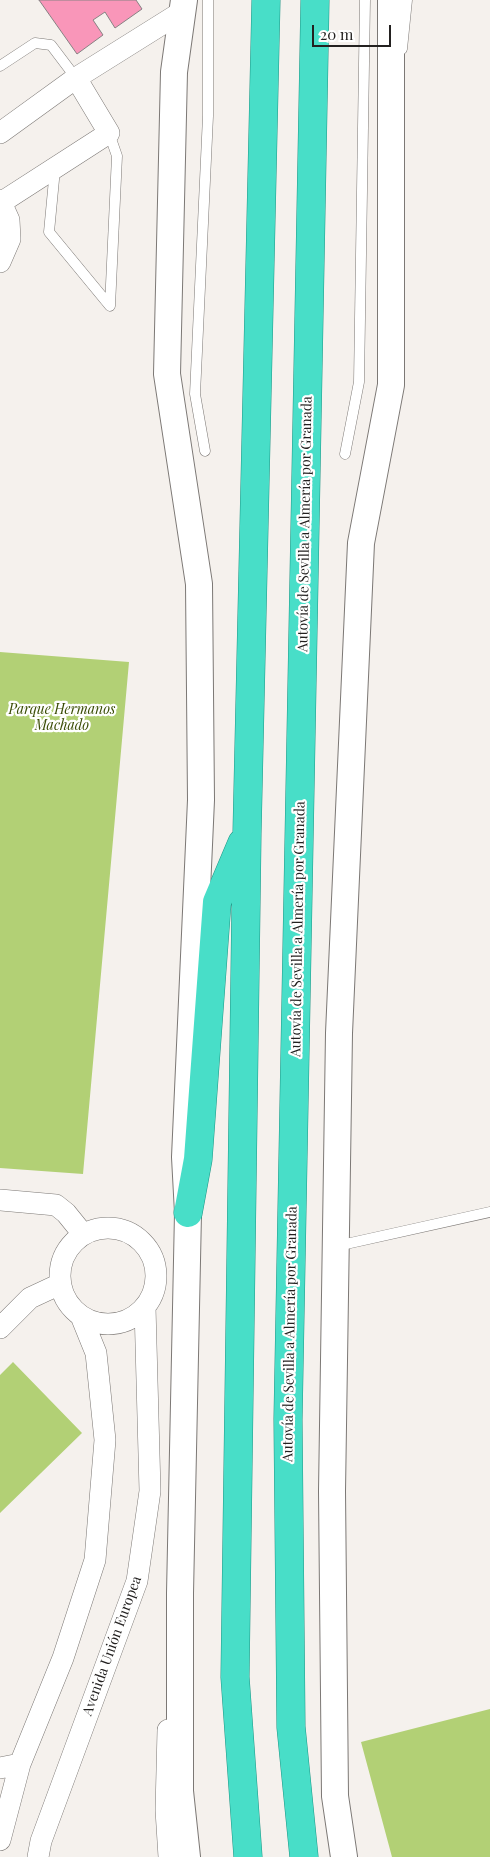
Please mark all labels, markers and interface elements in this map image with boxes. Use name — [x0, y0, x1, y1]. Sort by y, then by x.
scale bar — [315, 15, 394, 47]
text: 20 m — [320, 24, 353, 44]
street label: Autovía de Sevilla a Almería por Granada — [294, 396, 316, 652]
park label: Parque Hermanos Machado — [9, 702, 115, 734]
street label: Autovía de Sevilla a Almería por Granada — [287, 801, 309, 1057]
street label: Autovía de Sevilla a Almería por Granada — [279, 1206, 301, 1462]
street label: Avenida Unión Europea — [79, 1574, 145, 1718]

